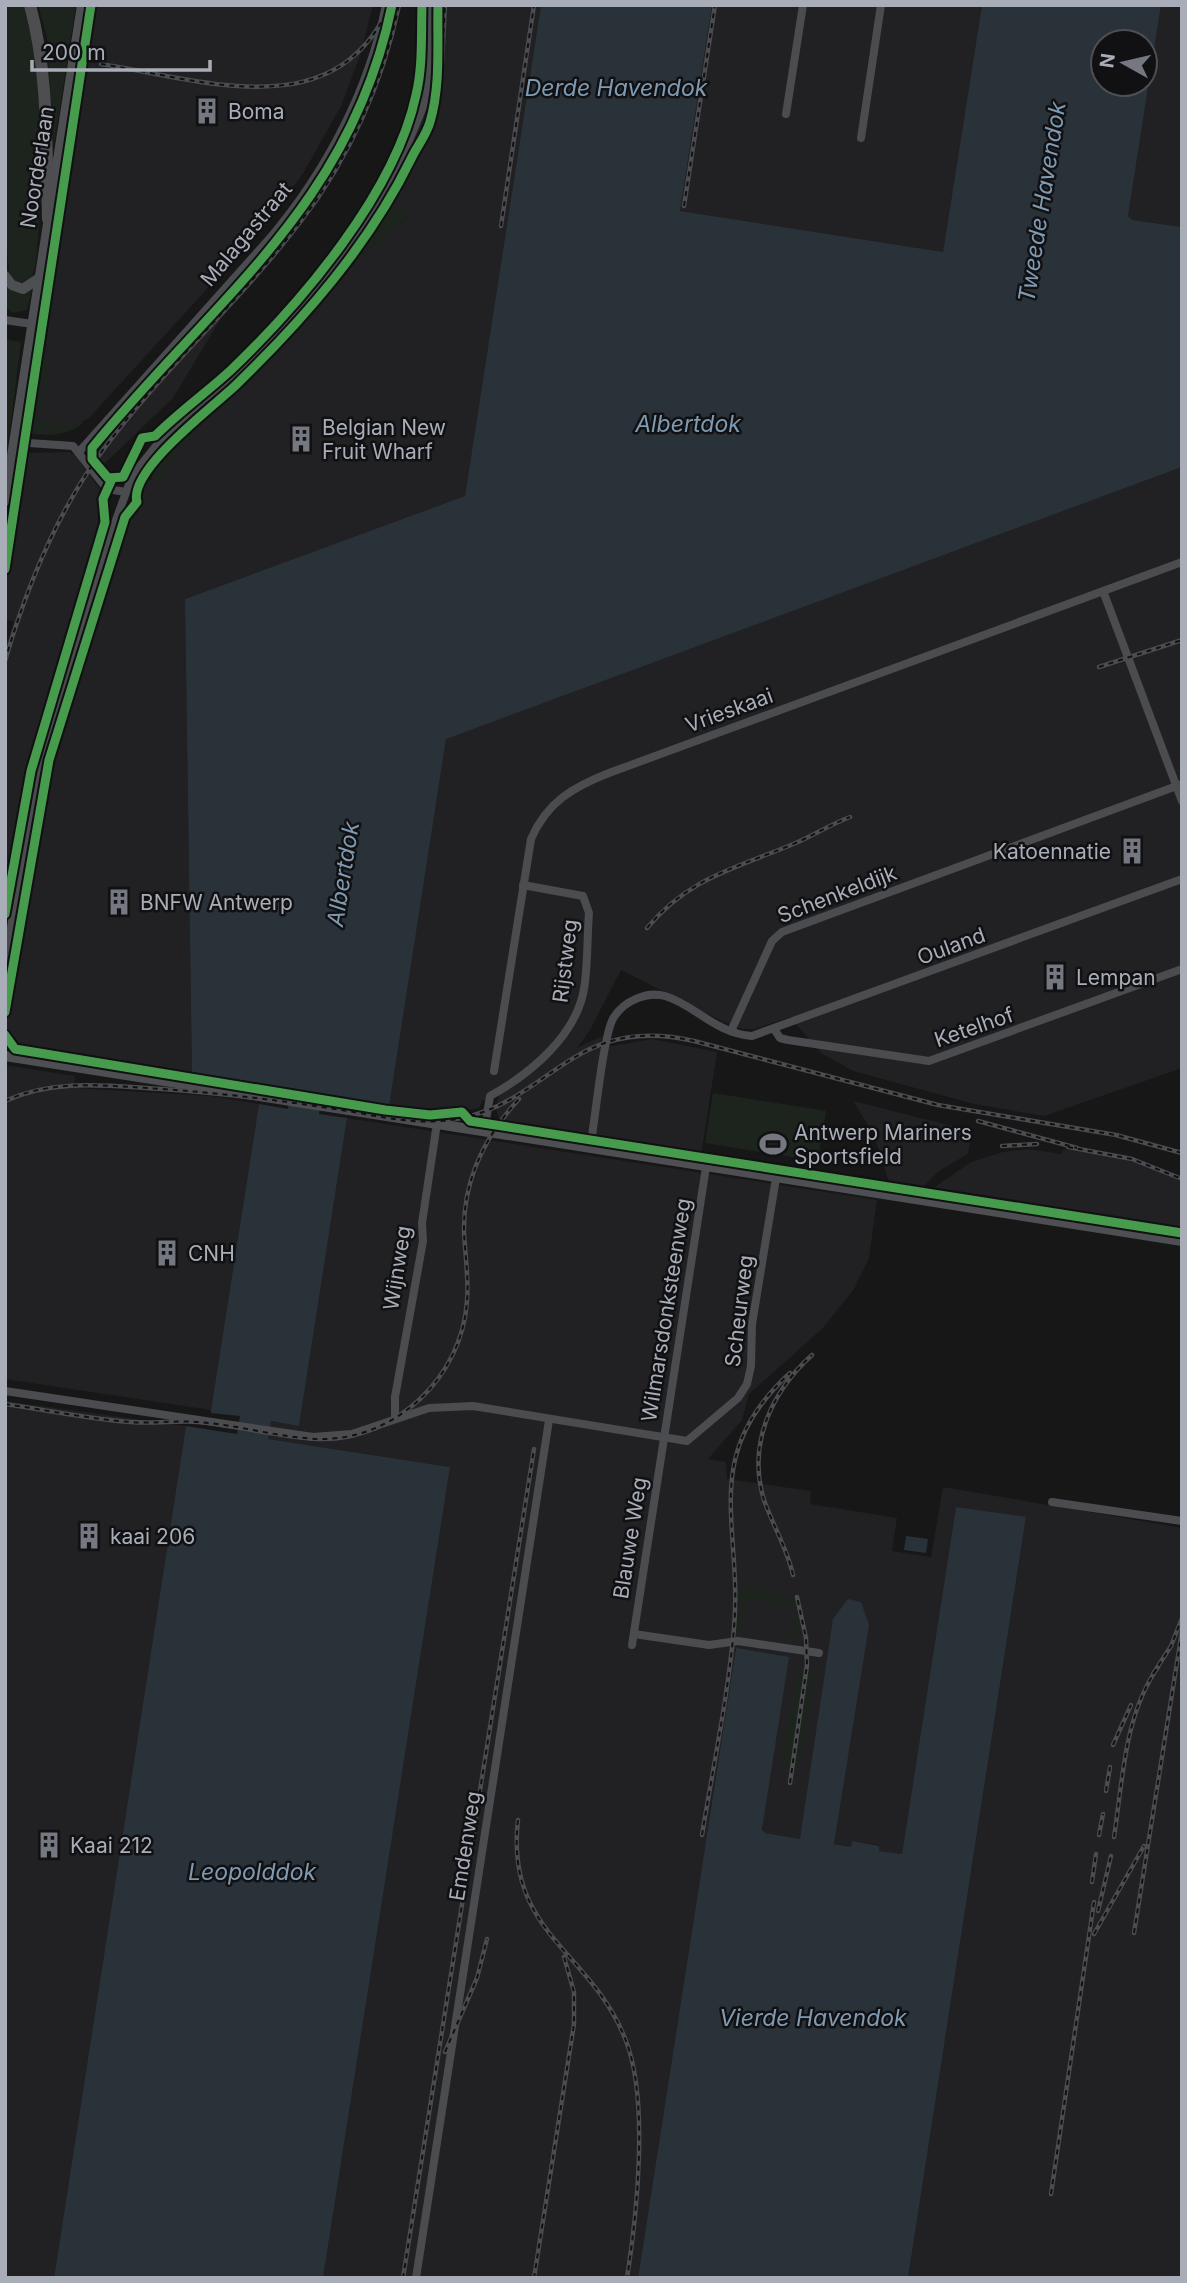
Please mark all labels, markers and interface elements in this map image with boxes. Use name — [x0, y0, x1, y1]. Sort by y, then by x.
scale bar — [32, 28, 210, 72]
north arrow — [1089, 28, 1159, 98]
text: 200 m — [42, 40, 106, 65]
text: N — [1095, 52, 1120, 69]
water label: Derde Havendok — [525, 74, 708, 102]
building icon: Boma — [192, 96, 222, 126]
place label: Boma — [228, 99, 285, 124]
water label: Tweede Havendok — [1012, 99, 1072, 304]
street label: Noorderlaan — [15, 104, 59, 230]
street label: Malagastraat — [195, 177, 297, 291]
water label: Albertdok — [634, 410, 741, 438]
place label: Belgian New Fruit Wharf — [322, 415, 446, 464]
building icon: Belgian New Fruit Wharf — [286, 424, 316, 454]
street label: Vrieskaai — [682, 683, 776, 737]
water label: Albertdok — [321, 819, 365, 929]
building icon: Katoennatie — [1117, 836, 1147, 866]
place label: Katoennatie — [993, 839, 1111, 864]
street label: Schenkeldijk — [774, 860, 900, 928]
building icon: BNFW Antwerp — [104, 887, 134, 917]
place label: BNFW Antwerp — [140, 890, 293, 915]
street label: Rijstweg — [547, 918, 583, 1004]
street label: Ouland — [914, 922, 988, 970]
building icon: Lempan — [1040, 962, 1070, 992]
place label: Lempan — [1076, 965, 1156, 990]
street label: Ketelhof — [931, 1002, 1017, 1052]
place label: Antwerp Mariners Sportsfield — [794, 1120, 972, 1169]
sports icon: Antwerp Mariners Sportsfield — [758, 1129, 788, 1159]
street label: Wilmarsdonksteenweg — [636, 1196, 696, 1424]
street label: Wijnweg — [378, 1224, 416, 1312]
building icon: CNH — [152, 1238, 182, 1268]
place label: CNH — [188, 1241, 235, 1266]
street label: Scheurweg — [720, 1254, 758, 1368]
street label: Blauwe Weg — [608, 1475, 652, 1601]
building icon: kaai 206 — [74, 1521, 104, 1551]
place label: kaai 206 — [110, 1524, 195, 1549]
street label: Emdenweg — [444, 1789, 486, 1903]
building icon: Kaai 212 — [34, 1830, 64, 1860]
place label: Kaai 212 — [70, 1833, 153, 1858]
water label: Leopolddok — [188, 1858, 316, 1886]
water label: Vierde Havendok — [719, 2004, 907, 2032]

